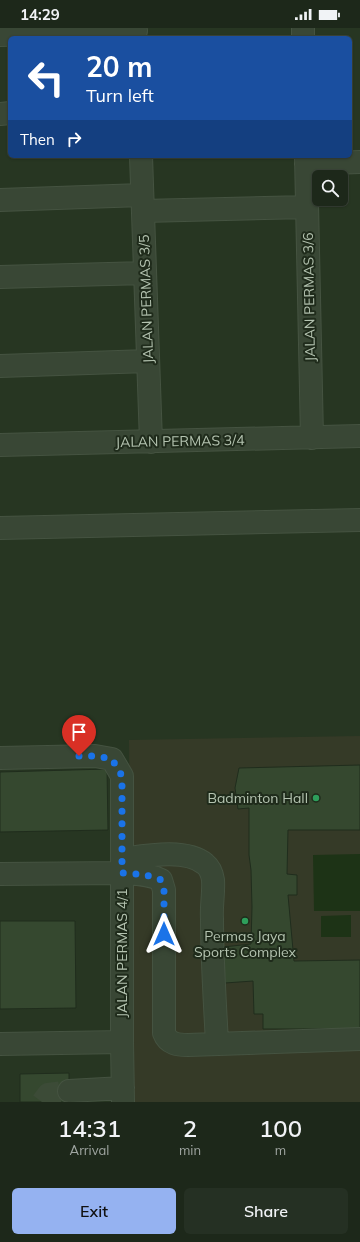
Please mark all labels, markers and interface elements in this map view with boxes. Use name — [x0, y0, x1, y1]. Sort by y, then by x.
text: 14:29 — [20, 5, 60, 24]
text: 20 m — [86, 49, 152, 84]
icon: left — [20, 52, 72, 104]
text: Turn left — [86, 84, 154, 107]
icon: right — [63, 128, 85, 150]
text: Then — [20, 130, 55, 149]
map controls — [312, 170, 348, 206]
button: search — [312, 170, 348, 206]
street label: JALAN PERMAS 3/6 — [299, 232, 319, 362]
street label: JALAN PERMAS 3/5 — [135, 234, 157, 364]
street label: JALAN PERMAS 3/4 — [115, 431, 245, 451]
pin — [62, 715, 96, 756]
icon: arrive — [68, 721, 90, 743]
place label: Badminton Hall — [207, 789, 308, 807]
marker: Badminton Hall — [311, 793, 321, 803]
street label: JALAN PERMAS 4/1 — [113, 888, 131, 1018]
position arrow — [143, 913, 185, 955]
marker: Permas Jaya Sports Complex — [240, 916, 250, 926]
place label: Permas Jaya Sports Complex — [194, 927, 297, 961]
text: 14:31 — [58, 1113, 121, 1143]
text: 2 — [183, 1113, 197, 1143]
text: 100 — [259, 1113, 302, 1143]
text: Arrival — [70, 1142, 109, 1158]
text: min — [179, 1142, 201, 1158]
text: m — [275, 1142, 286, 1158]
button: Exit — [12, 1188, 176, 1234]
button: Share — [184, 1188, 348, 1234]

